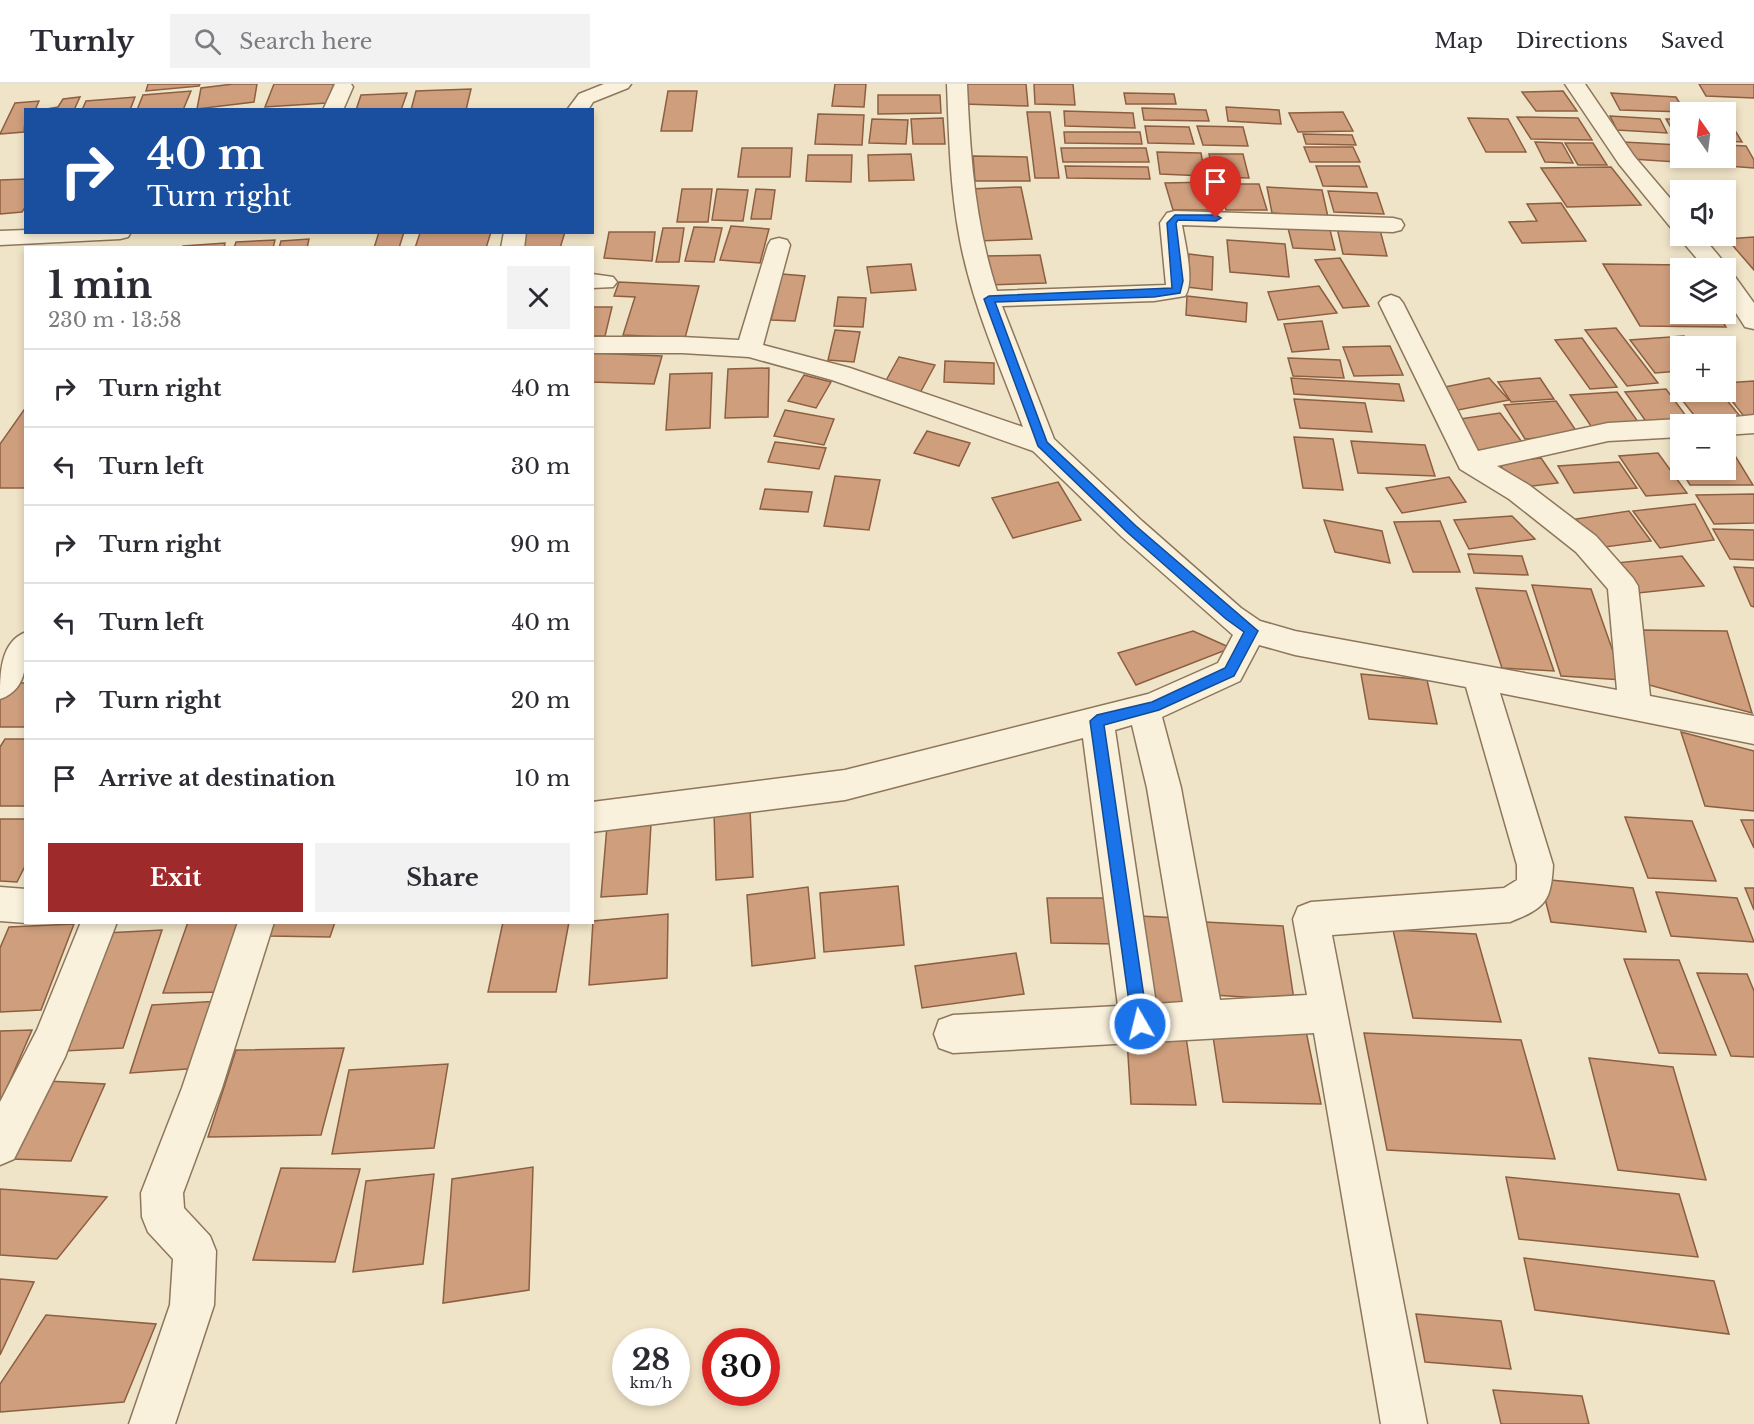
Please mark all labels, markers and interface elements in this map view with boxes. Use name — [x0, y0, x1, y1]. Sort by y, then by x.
search box — [170, 14, 590, 68]
text: Turnly — [30, 24, 134, 59]
icon: search — [191, 25, 224, 58]
text: Search here — [239, 28, 372, 55]
text: Map — [1434, 28, 1483, 54]
text: Directions — [1516, 28, 1628, 54]
text: Saved — [1661, 28, 1724, 54]
north arrow — [1670, 102, 1736, 168]
map controls — [1670, 102, 1736, 480]
text: 40 m — [147, 128, 264, 180]
icon: right — [48, 132, 126, 210]
pin — [1190, 156, 1241, 218]
icon: arrive — [1199, 165, 1232, 198]
text: Turn right — [147, 180, 291, 213]
button: sound — [1670, 180, 1736, 246]
button: layers — [1670, 258, 1736, 324]
text: 1 min — [48, 263, 152, 308]
button: close — [507, 266, 570, 329]
text: 230 m · 13:58 — [48, 308, 182, 332]
button: + — [1670, 336, 1736, 402]
icon: right — [48, 372, 81, 405]
text: Turn right — [99, 375, 221, 402]
text: 40 m — [512, 375, 570, 402]
button: − — [1670, 414, 1736, 480]
icon: left — [48, 450, 81, 483]
text: Turn left — [99, 453, 204, 480]
text: 30 m — [511, 453, 570, 480]
icon: right — [48, 528, 81, 561]
text: Turn right — [99, 531, 221, 558]
text: 90 m — [510, 531, 570, 558]
icon: left — [48, 606, 81, 639]
text: Turn left — [99, 609, 204, 636]
text: 40 m — [512, 609, 570, 636]
icon: right — [48, 684, 81, 717]
text: Turn right — [99, 687, 221, 714]
text: 20 m — [511, 687, 570, 714]
icon: arrive — [48, 762, 81, 795]
text: Arrive at destination — [99, 765, 336, 792]
text: 10 m — [515, 765, 570, 792]
button: Exit — [48, 843, 303, 912]
button: Share — [315, 843, 570, 912]
position arrow — [1108, 992, 1172, 1056]
speed limit sign: 30 — [702, 1328, 780, 1406]
text: 28 — [632, 1341, 670, 1378]
text: km/h — [630, 1373, 672, 1392]

